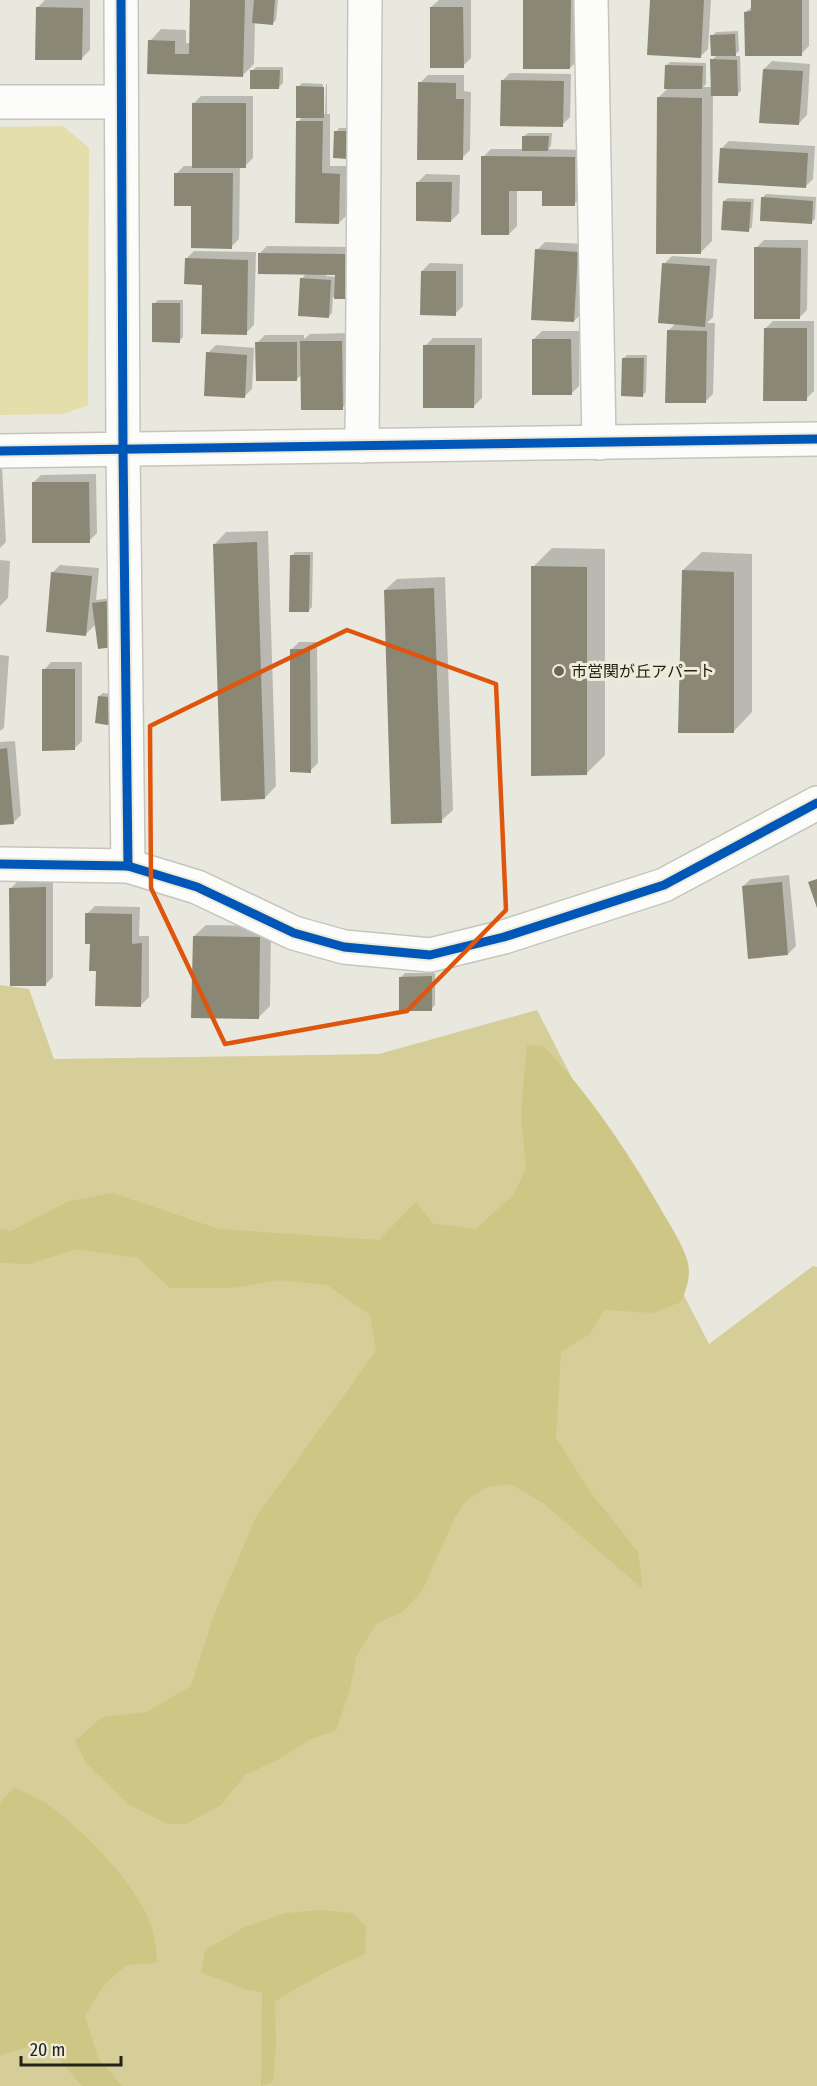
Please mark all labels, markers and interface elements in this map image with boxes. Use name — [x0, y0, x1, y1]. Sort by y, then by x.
place label: 市営関が丘アパート — [571, 662, 715, 681]
marker: 市営関が丘アパート — [552, 664, 566, 678]
scale bar — [21, 2029, 122, 2067]
text: 20 m — [30, 2039, 65, 2061]

